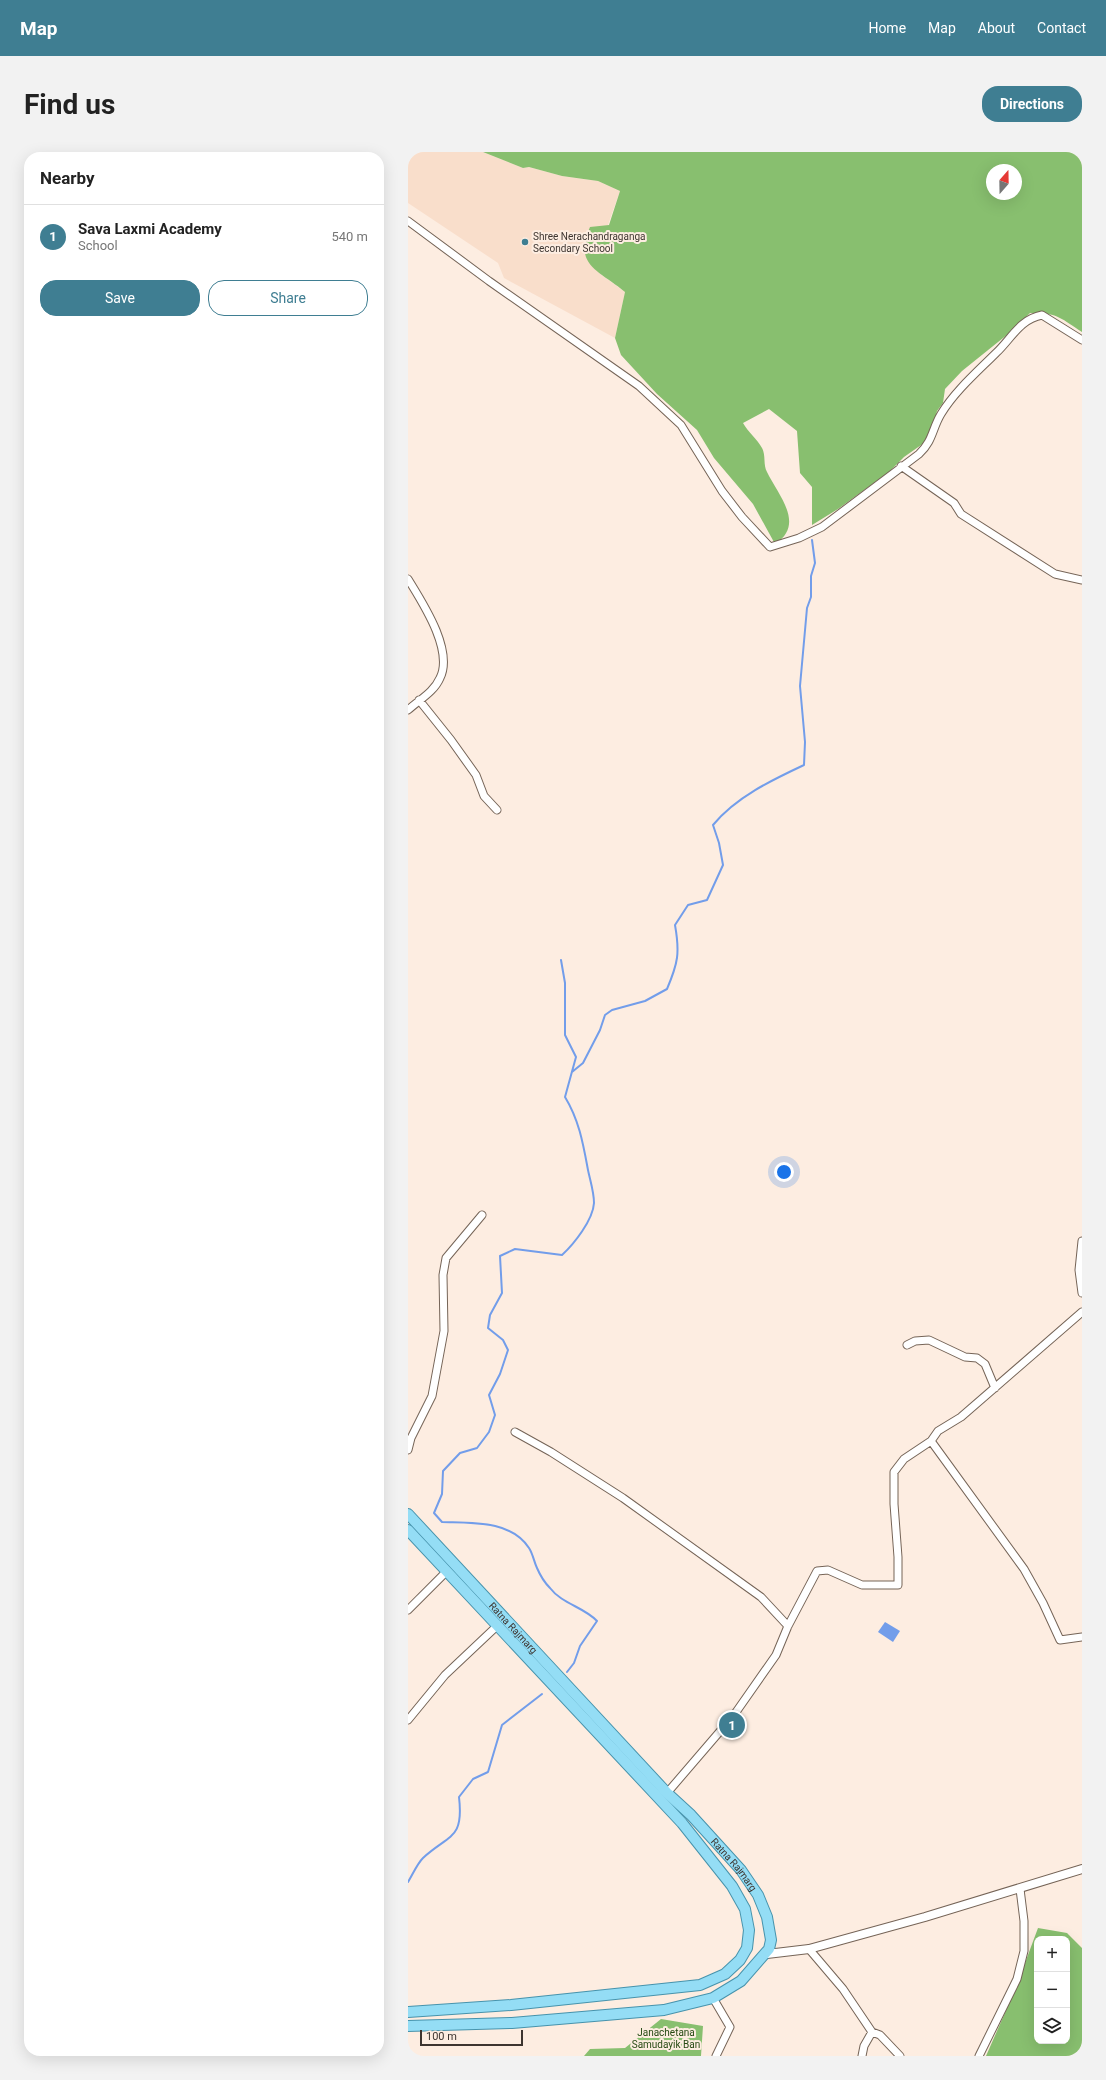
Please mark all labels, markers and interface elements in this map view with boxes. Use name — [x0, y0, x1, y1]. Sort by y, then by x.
text: Map — [20, 17, 58, 40]
text: Home — [868, 20, 906, 36]
text: Map — [928, 20, 956, 36]
text: About — [978, 20, 1015, 36]
text: Contact — [1037, 20, 1086, 36]
button: Directions — [982, 86, 1082, 122]
text: Find us — [24, 88, 115, 121]
north arrow — [986, 164, 1022, 200]
text: Nearby — [40, 168, 95, 188]
text: Sava Laxmi Academy — [78, 220, 222, 238]
text: 1 — [49, 229, 57, 244]
text: 540 m — [331, 229, 368, 244]
place label: Shree Nerachandraganga Secondary School — [533, 231, 646, 254]
marker: Shree Nerachandraganga Secondary School — [520, 237, 530, 247]
text: School — [78, 238, 118, 253]
button: Save — [40, 280, 200, 316]
button: Share — [208, 280, 368, 316]
your location — [774, 1162, 794, 1182]
street label: Ratna Rajmarg — [487, 1600, 539, 1656]
pin: 1 — [719, 1710, 745, 1740]
street label: Ratna Rajmarg — [709, 1836, 759, 1893]
map controls — [1034, 1936, 1070, 2044]
button: + — [1034, 1936, 1070, 1972]
button: − — [1034, 1972, 1070, 2008]
button: layers — [1034, 2008, 1070, 2044]
park label: Janachetana Samudayik Ban — [632, 2027, 700, 2050]
scale bar — [420, 2028, 523, 2047]
text: 100 m — [426, 2030, 457, 2043]

